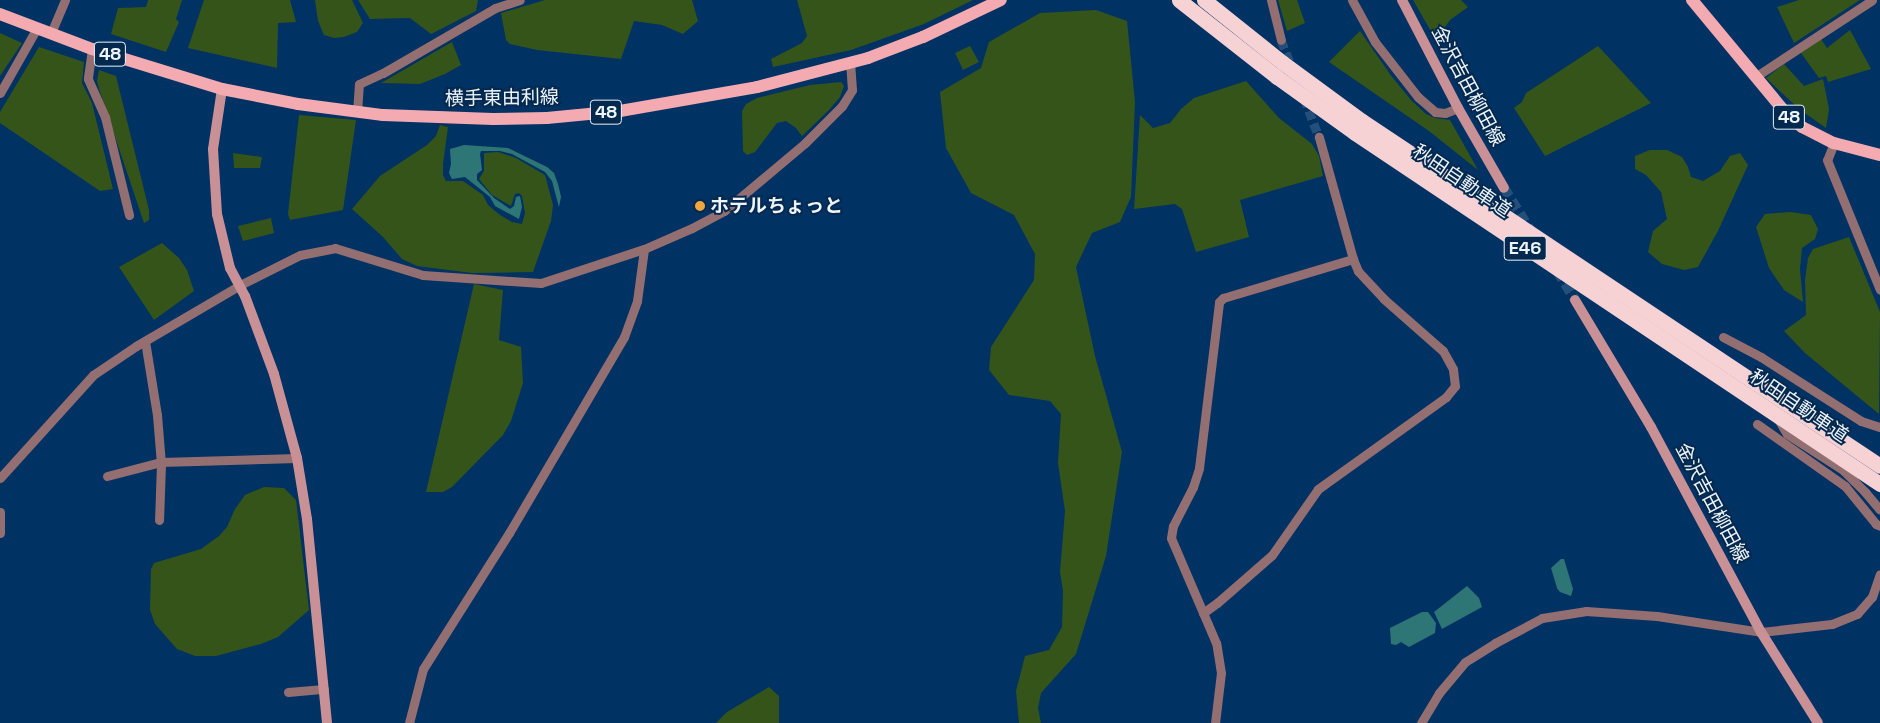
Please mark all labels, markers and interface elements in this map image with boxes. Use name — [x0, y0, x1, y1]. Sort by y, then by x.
street label: 金沢吉田柳田線 — [1427, 22, 1509, 150]
road number: 48 — [94, 39, 126, 70]
street label: 横手東由利線 — [445, 86, 559, 110]
road number: 48 — [590, 96, 622, 128]
road number: 48 — [1773, 101, 1805, 132]
street label: 秋田自動車道 — [1408, 140, 1516, 222]
place label: ホテルちょっと — [710, 195, 843, 217]
marker: ホテルちょっと — [694, 200, 706, 212]
road number: E46 — [1502, 232, 1548, 264]
street label: 秋田自動車道 — [1745, 365, 1853, 447]
street label: 金沢吉田柳田線 — [1671, 439, 1753, 567]

